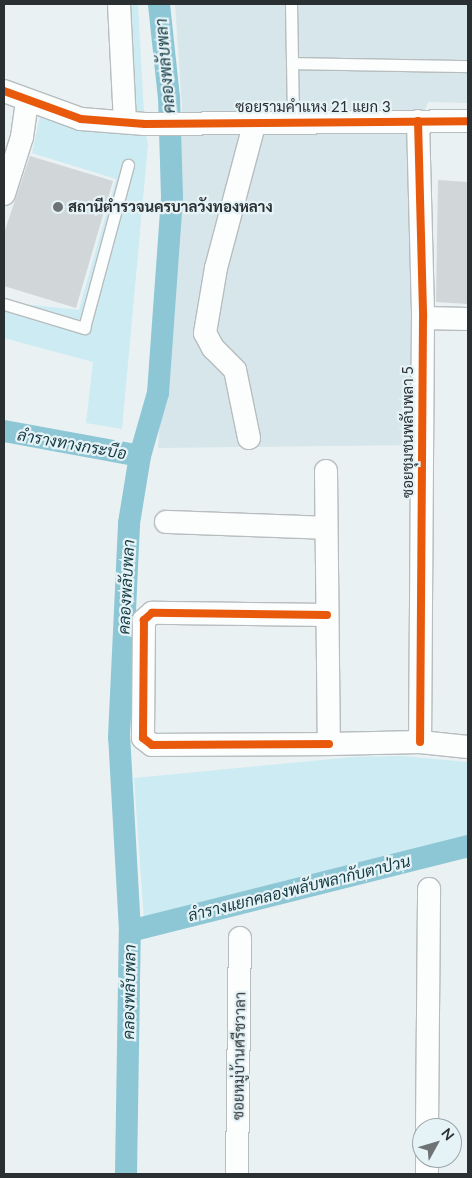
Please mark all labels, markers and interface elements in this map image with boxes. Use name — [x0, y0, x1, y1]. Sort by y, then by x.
water label: คลองพลับพลา — [151, 18, 179, 114]
street label: ซอยรามคำแหง 21 แยก 3 — [235, 98, 391, 116]
place label: สถานีตำรวจนครบาลวังทองหลาง — [68, 198, 273, 216]
marker: สถานีตำรวจนครบาลวังทองหลาง — [52, 201, 64, 213]
street label: ซอยชุมชนพลับพลา 5 — [399, 366, 417, 498]
water label: ลำรางทางกระบือ — [16, 425, 128, 463]
water label: คลองพลับพลา — [114, 539, 138, 635]
water label: ลำรางแยกคลองพลับพลากับตาป่วน — [186, 851, 412, 925]
water label: คลองพลับพลา — [119, 944, 139, 1040]
street label: ซอยหมู่บ้านศรีชวาลา — [229, 992, 249, 1120]
north arrow — [412, 1118, 462, 1168]
text: N — [438, 1124, 458, 1143]

